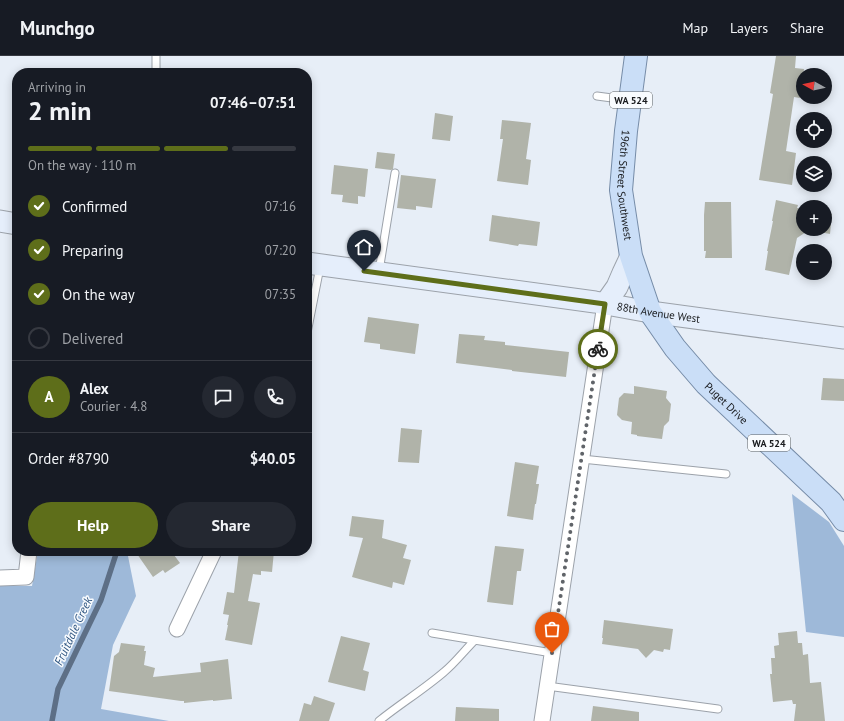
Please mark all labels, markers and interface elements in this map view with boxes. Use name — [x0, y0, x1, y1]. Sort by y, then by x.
text: Munchgo — [20, 16, 95, 40]
text: Map — [682, 19, 708, 37]
text: Layers — [730, 19, 768, 37]
text: Share — [790, 19, 824, 37]
north arrow — [796, 68, 832, 104]
map controls — [796, 68, 832, 280]
text: Arriving in — [28, 79, 86, 96]
road number: WA 524 — [610, 92, 652, 108]
text: 07:46–07:51 — [210, 93, 296, 112]
text: 2 min — [28, 94, 91, 127]
button: locate — [796, 112, 832, 148]
street label: 196th Street Southwest — [614, 129, 636, 241]
button: layers — [796, 156, 832, 192]
text: On the way · 110 m — [28, 157, 136, 174]
icon: check — [28, 195, 50, 217]
text: Confirmed — [62, 197, 127, 216]
text: 07:16 — [265, 198, 296, 215]
button: + — [796, 200, 832, 236]
pin — [347, 230, 381, 271]
icon: home — [353, 236, 375, 258]
icon: check — [28, 239, 50, 261]
text: Preparing — [62, 241, 124, 260]
text: 07:20 — [265, 242, 296, 259]
button: − — [796, 244, 832, 280]
icon: check — [28, 283, 50, 305]
text: On the way — [62, 285, 135, 304]
text: 07:35 — [265, 286, 296, 303]
street label: 88th Avenue West — [616, 299, 701, 326]
text: Delivered — [62, 329, 123, 348]
courier — [578, 329, 618, 369]
icon: bike — [587, 338, 609, 360]
button: chat — [202, 376, 244, 418]
button: phone — [254, 376, 296, 418]
text: Alex — [80, 379, 109, 398]
street label: Puget Drive — [702, 379, 751, 427]
text: A — [44, 387, 54, 406]
text: Courier · 4.8 — [80, 398, 147, 415]
road number: WA 524 — [748, 435, 790, 451]
text: Order #8790 — [28, 449, 109, 468]
text: $40.05 — [250, 449, 296, 468]
button: Help — [28, 502, 158, 548]
button: Share — [166, 502, 296, 548]
water label: Fruitdale Creek — [51, 594, 96, 667]
pin — [535, 612, 569, 653]
icon: bag — [541, 618, 563, 640]

